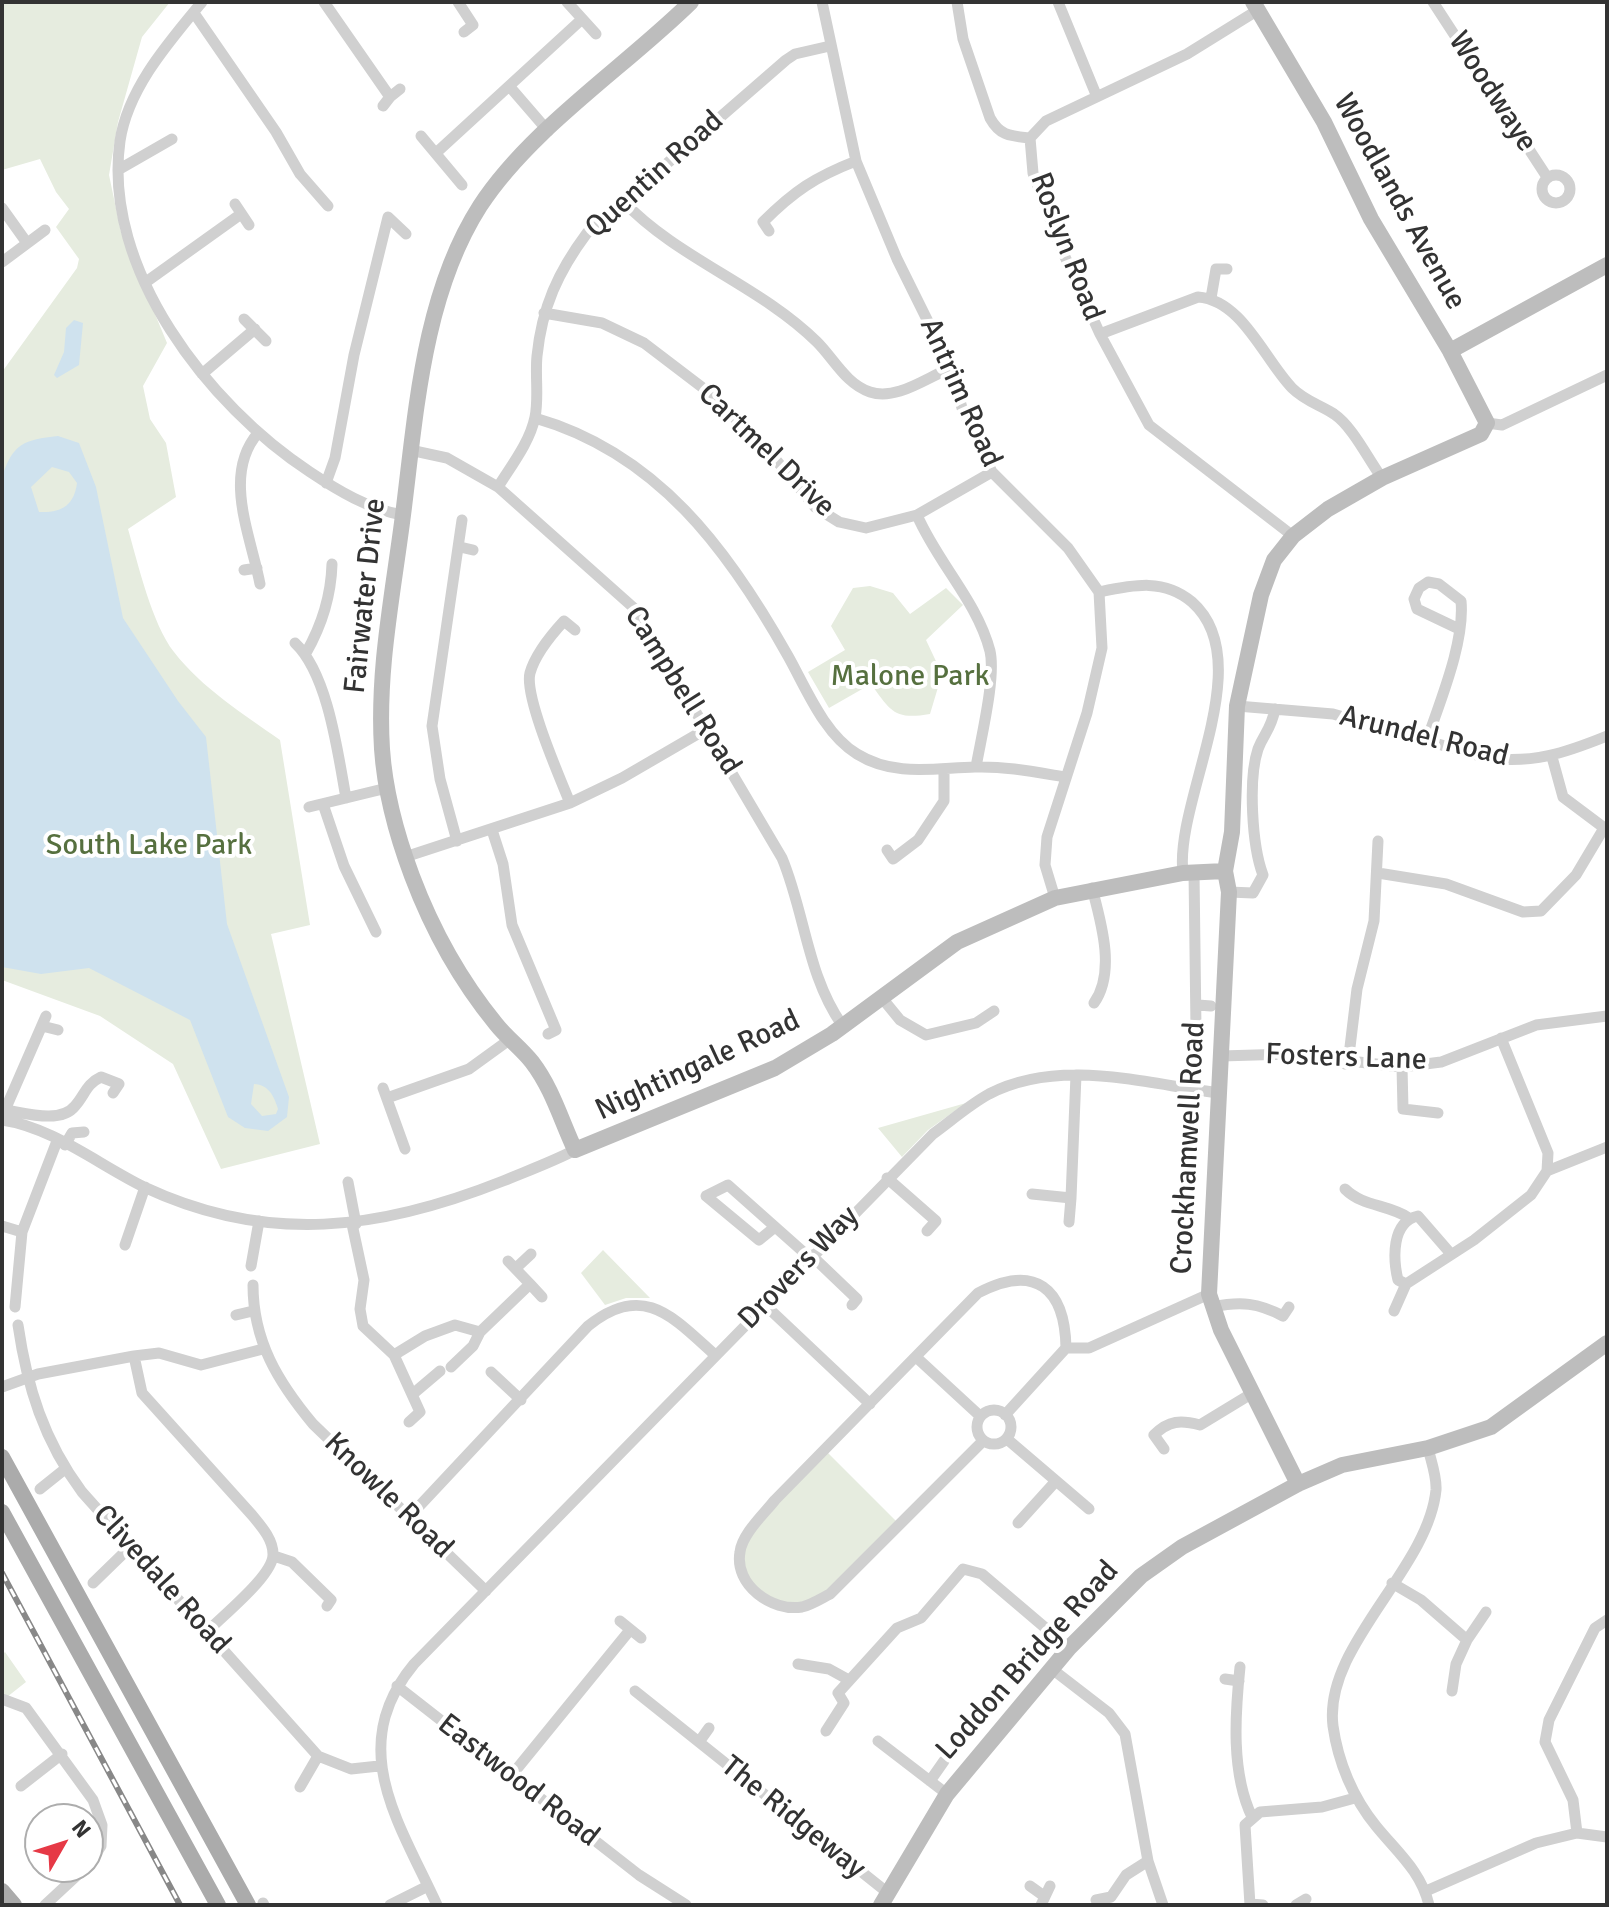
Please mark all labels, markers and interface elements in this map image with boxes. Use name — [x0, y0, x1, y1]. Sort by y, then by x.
street label: Woodwaye — [1440, 25, 1544, 159]
street label: Woodlands Avenue — [1325, 88, 1473, 316]
street label: Quentin Road — [579, 104, 731, 246]
street label: Roslyn Road — [1021, 168, 1111, 326]
street label: Antrim Road — [911, 313, 1009, 473]
street label: Cartmel Drive — [690, 377, 842, 525]
street label: Fairwater Drive — [338, 497, 394, 695]
street label: Campbell Road — [616, 600, 748, 782]
park label: Malone Park — [830, 659, 990, 695]
street label: Arundel Road — [1336, 699, 1512, 775]
park label: South Lake Park — [46, 828, 252, 864]
street label: Nightingale Road — [590, 1003, 806, 1129]
street label: Crockhamwell Road — [1164, 1021, 1214, 1275]
street label: Fosters Lane — [1265, 1037, 1427, 1079]
street label: Drovers Way — [731, 1199, 867, 1337]
street label: Knowle Road — [316, 1426, 460, 1566]
street label: Clivedale Road — [85, 1498, 237, 1662]
street label: Loddon Bridge Road — [929, 1554, 1127, 1768]
street label: Eastwood Road — [430, 1707, 606, 1855]
street label: The Ridgeway — [713, 1749, 873, 1887]
north arrow — [24, 1803, 104, 1883]
text: N — [66, 1814, 97, 1843]

